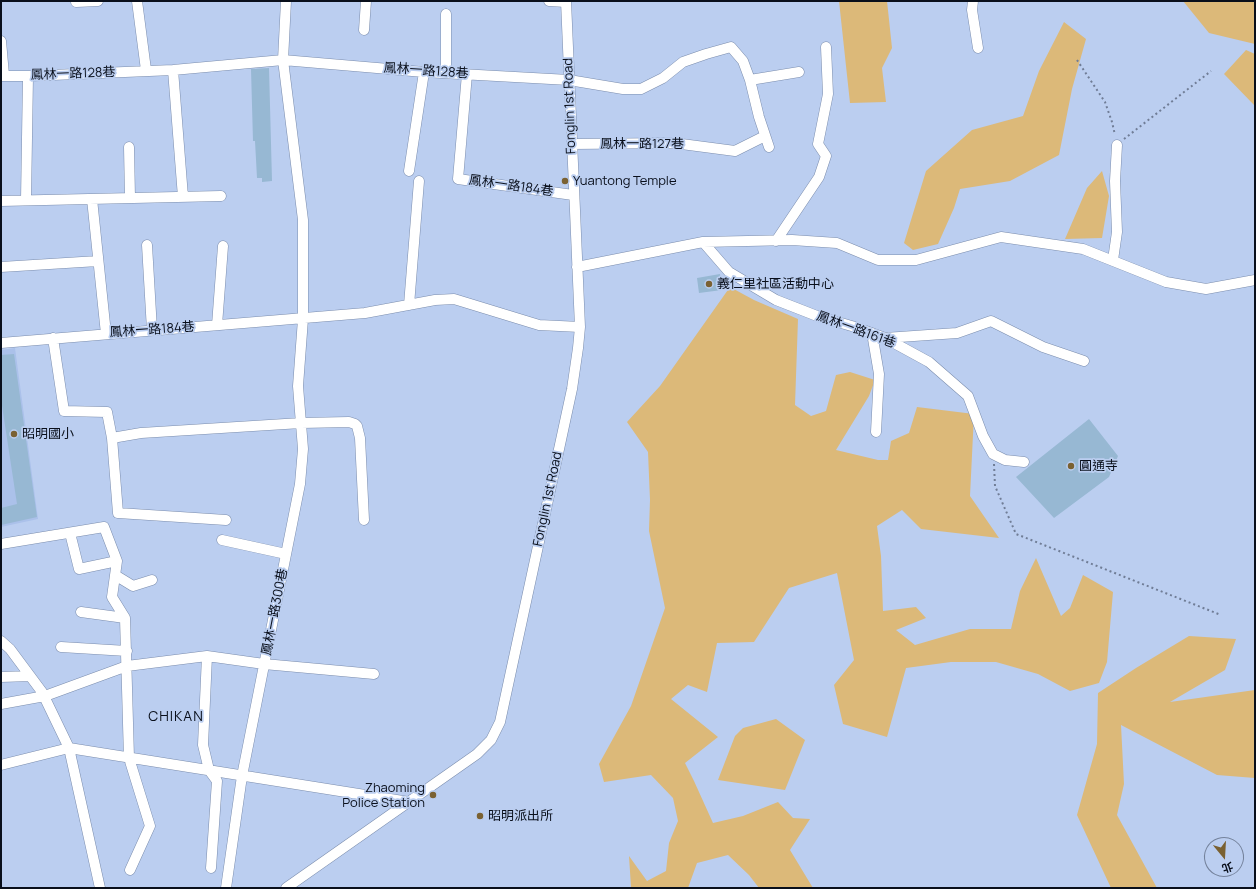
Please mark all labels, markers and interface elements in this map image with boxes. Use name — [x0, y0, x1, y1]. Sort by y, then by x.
street label: Fonglin 1st Road — [561, 58, 579, 154]
street label: 鳳林一路128巷 — [383, 60, 469, 82]
street label: 鳳林一路128巷 — [30, 65, 116, 83]
street label: 鳳林一路127巷 — [600, 136, 684, 152]
street label: 鳳林一路184巷 — [468, 172, 554, 200]
place label: Yuantong Temple — [573, 173, 676, 189]
marker: Yuantong Temple — [560, 176, 570, 186]
place label: 義仁里社區活動中心 — [717, 276, 834, 292]
marker: 義仁里社區活動中心 — [704, 279, 714, 289]
street label: 鳳林一路161巷 — [814, 308, 898, 352]
street label: 鳳林一路184巷 — [109, 319, 195, 341]
place label: 昭明國小 — [22, 426, 74, 442]
marker: 昭明國小 — [9, 429, 19, 439]
street label: Fonglin 1st Road — [530, 450, 566, 548]
place label: 圓通寺 — [1079, 458, 1118, 474]
marker: 圓通寺 — [1066, 461, 1076, 471]
street label: 鳳林一路300巷 — [259, 567, 291, 657]
district label: CHIKAN — [148, 709, 204, 725]
place label: Zhaoming Police Station — [342, 780, 425, 811]
marker: Zhaoming Police Station — [428, 790, 438, 800]
place label: 昭明派出所 — [488, 808, 553, 824]
marker: 昭明派出所 — [475, 811, 485, 821]
north arrow — [1204, 837, 1244, 877]
text: 北 — [1220, 859, 1235, 877]

